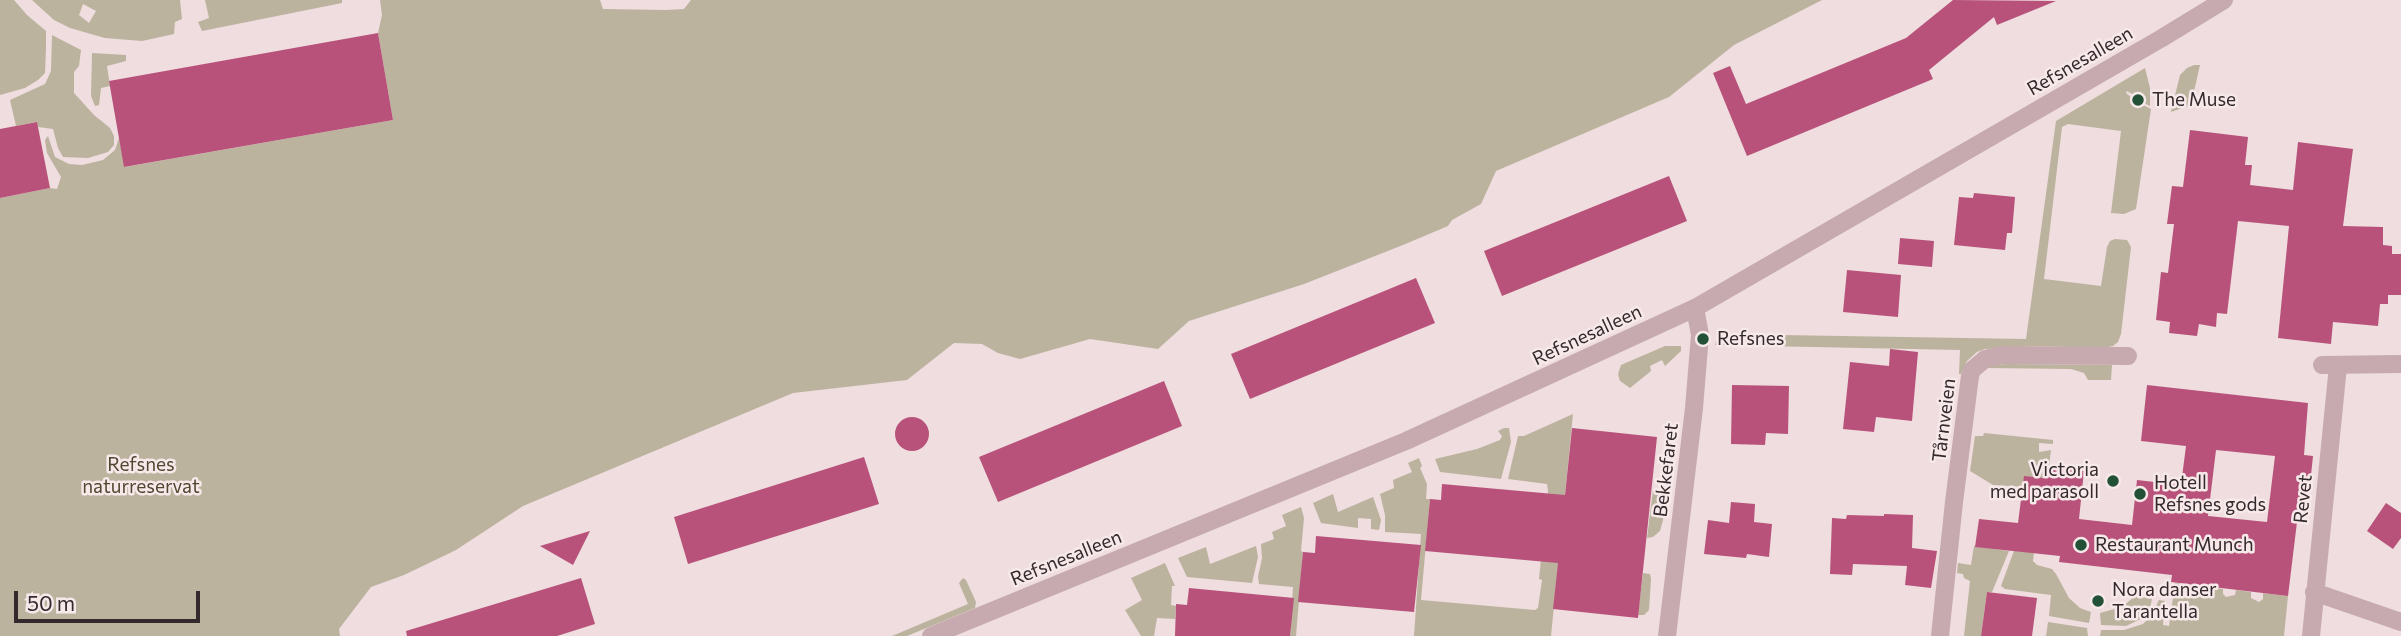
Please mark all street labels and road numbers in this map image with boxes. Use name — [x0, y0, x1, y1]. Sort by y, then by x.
street label: Refsnesalleen — [2023, 22, 2137, 100]
street label: Refsnesalleen — [1529, 300, 1645, 370]
street label: Tårnveien — [1928, 377, 1960, 463]
street label: Bekkefaret — [1649, 422, 1683, 518]
street label: Revet — [2289, 473, 2317, 525]
street label: Refsnesalleen — [1007, 525, 1125, 591]

